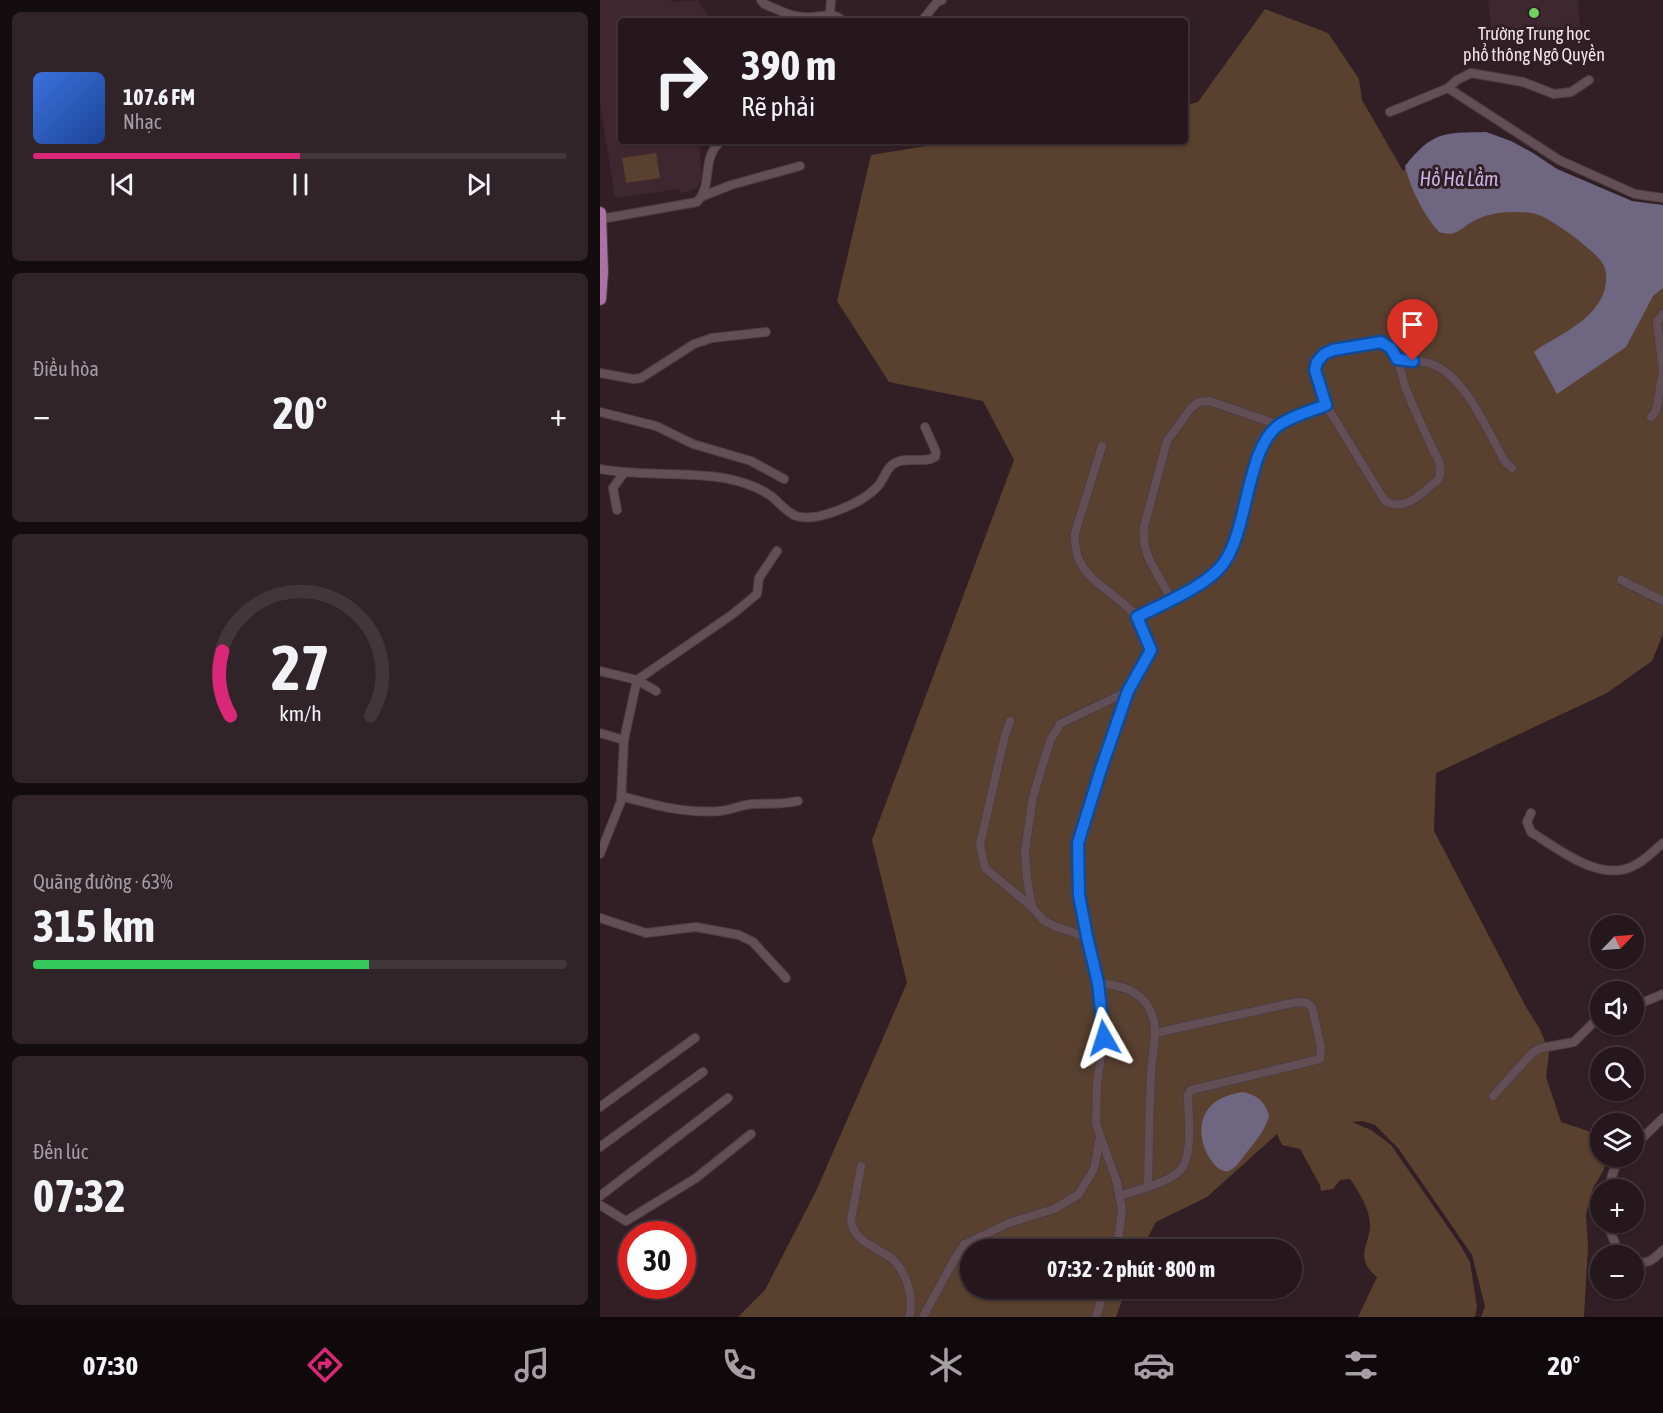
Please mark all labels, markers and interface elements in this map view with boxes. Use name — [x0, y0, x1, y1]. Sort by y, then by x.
marker: Trường Trung học phổ thông Ngô Quyền — [1527, 6, 1541, 20]
place label: Trường Trung học phổ thông Ngô Quyền — [1463, 23, 1605, 65]
text: 390 m — [741, 41, 836, 89]
icon: right — [642, 42, 720, 120]
text: 107.6 FM — [123, 84, 195, 110]
text: Rẽ phải — [741, 91, 815, 122]
text: Nhạc — [123, 110, 161, 133]
water label: Hồ Hà Lầm — [1420, 167, 1498, 190]
icon: previous — [106, 168, 139, 201]
icon: pause — [284, 168, 317, 201]
icon: next — [462, 168, 495, 201]
pin — [1387, 299, 1438, 361]
icon: arrive — [1396, 308, 1429, 341]
text: Điều hòa — [33, 357, 99, 380]
text: 20° — [273, 387, 327, 439]
text: − — [33, 395, 50, 433]
text: + — [550, 395, 567, 433]
text: 27 — [271, 632, 329, 703]
text: km/h — [279, 701, 321, 726]
text: Quãng đường · 63% — [33, 870, 173, 893]
text: 315 km — [33, 900, 155, 952]
north arrow — [1590, 915, 1644, 969]
map controls — [1590, 915, 1644, 1299]
button: sound — [1590, 981, 1644, 1035]
position arrow — [1072, 1006, 1136, 1070]
button: search — [1590, 1047, 1644, 1101]
button: layers — [1590, 1113, 1644, 1167]
text: Đến lúc — [33, 1140, 88, 1163]
text: 07:32 — [33, 1170, 126, 1222]
button: + — [1590, 1179, 1644, 1233]
speed limit sign: 30 — [618, 1221, 696, 1299]
button: − — [1590, 1245, 1644, 1299]
text: 07:32 · 2 phút · 800 m — [1047, 1256, 1215, 1282]
icon: directions — [304, 1344, 346, 1386]
icon: music — [511, 1344, 553, 1386]
icon: phone — [718, 1344, 760, 1386]
icon: climate — [925, 1344, 967, 1386]
icon: car — [1133, 1344, 1175, 1386]
icon: filters — [1340, 1344, 1382, 1386]
text: 07:30 — [83, 1350, 138, 1381]
text: 20° — [1547, 1350, 1580, 1381]

